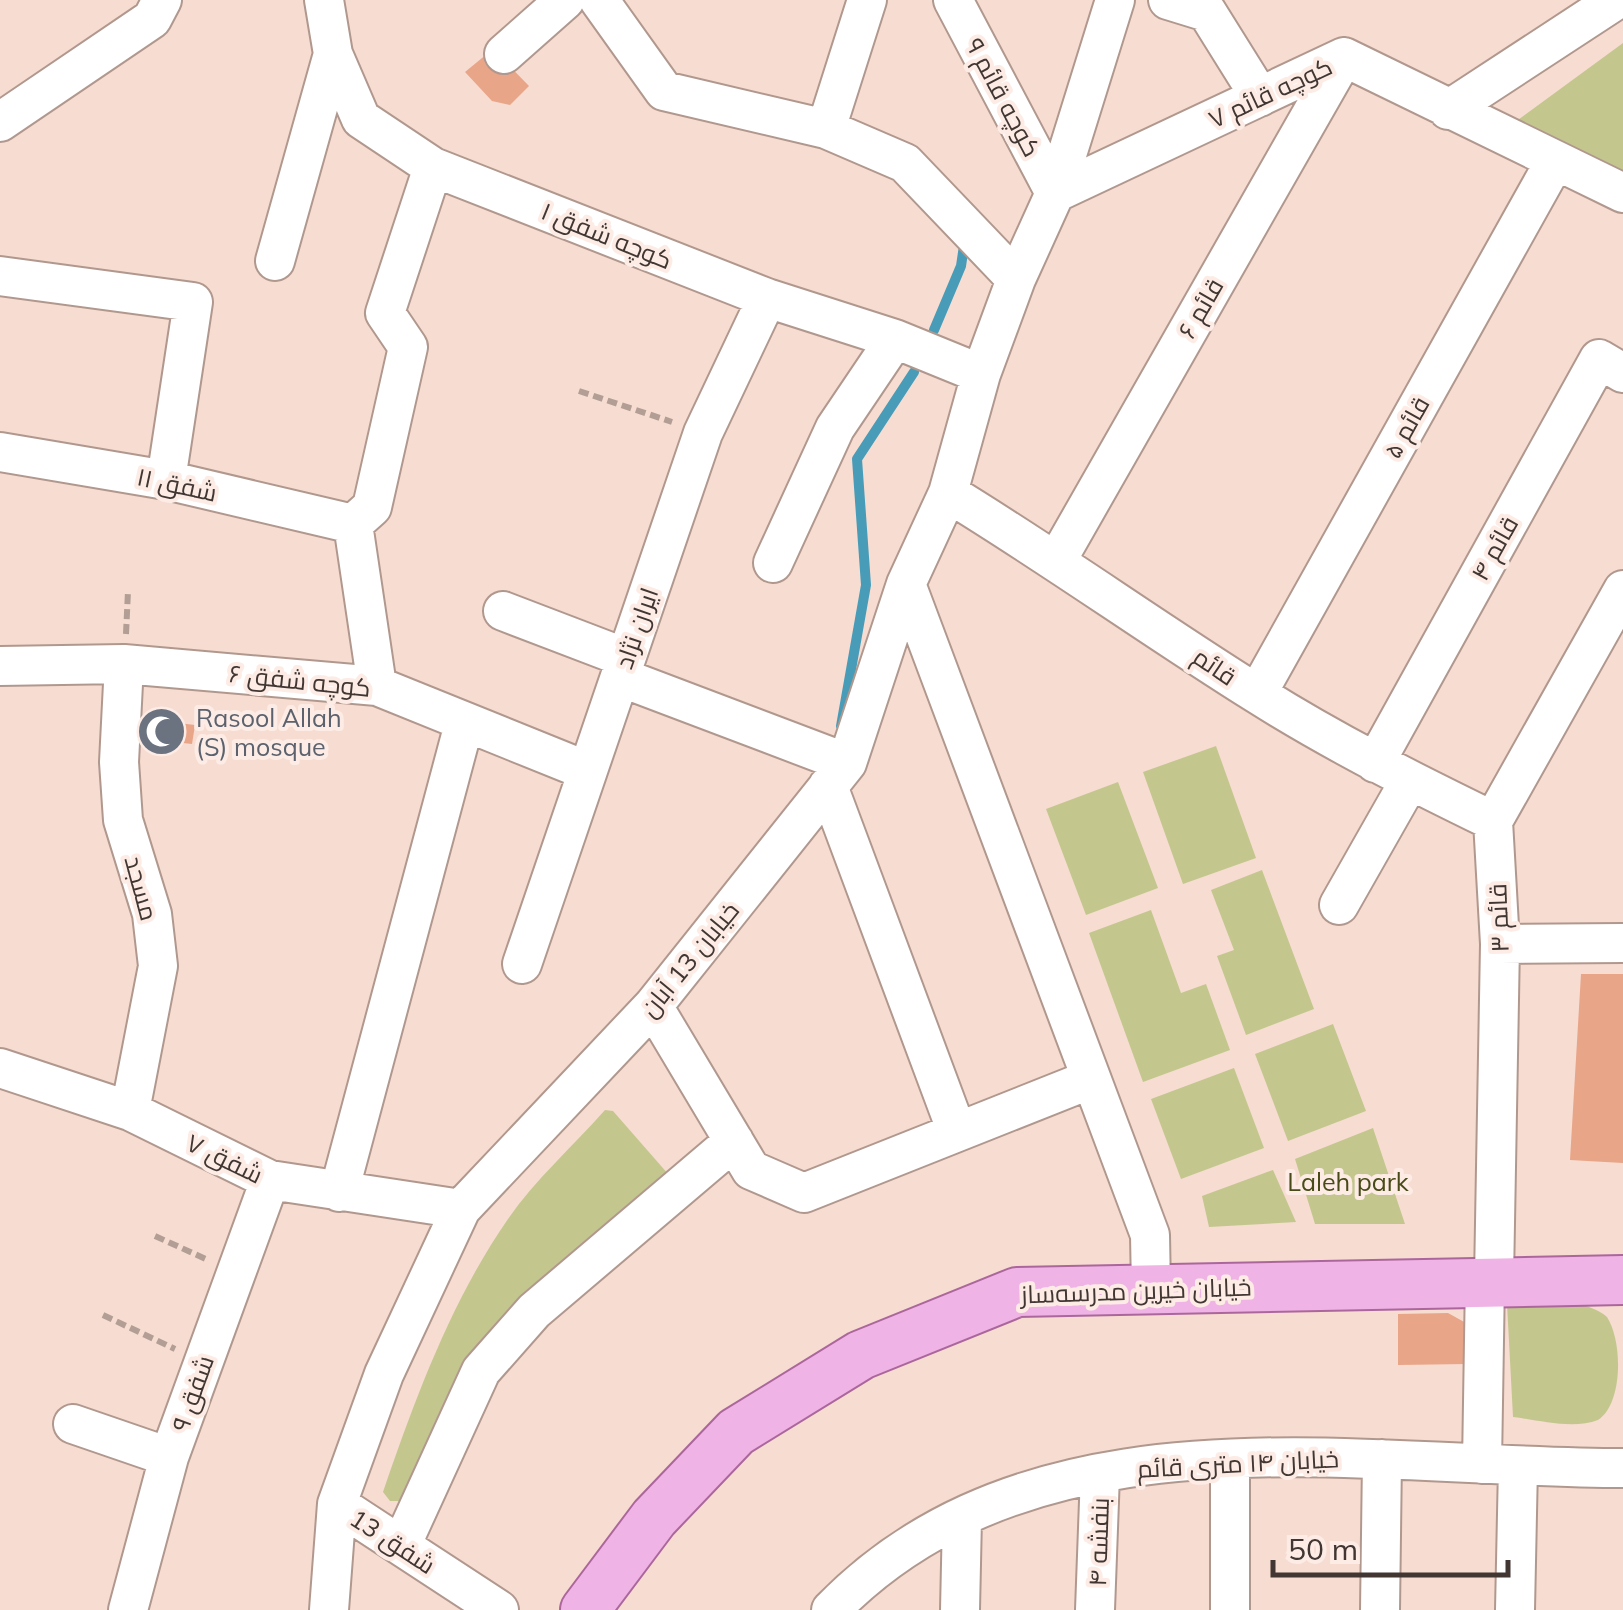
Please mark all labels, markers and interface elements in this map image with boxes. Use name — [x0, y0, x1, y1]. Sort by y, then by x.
street label: کوچه قائم ۹ — [957, 32, 1048, 163]
street label: کوچه قائم ۷ — [1203, 50, 1338, 137]
street label: کوچه شفق ۱ — [536, 195, 677, 277]
street label: قائم ۶ — [1171, 272, 1232, 345]
street label: قائم ۵ — [1376, 391, 1438, 465]
street label: شفق ۱۱ — [134, 460, 220, 509]
street label: قائم ۴ — [1464, 510, 1527, 587]
street label: ایران نژاد — [608, 583, 664, 673]
street label: قائم — [1186, 640, 1243, 694]
street label: کوچه شفق ۶ — [227, 657, 372, 705]
place label: Rasool Allah (S) mosque — [196, 702, 342, 762]
mosque icon: Rasool Allah (S) mosque — [135, 705, 187, 757]
street label: مسجد — [118, 852, 166, 924]
street label: قائم ۳ — [1481, 883, 1518, 953]
street label: خیابان 13 آبان — [633, 895, 745, 1023]
street label: شفق ۷ — [181, 1126, 268, 1191]
park label: Laleh park — [1287, 1166, 1410, 1197]
street label: خیابان خیرین مدرسه‌ساز — [1018, 1270, 1252, 1310]
street label: شفق ۹ — [164, 1351, 221, 1436]
street label: خیابان ۱۴ متری قائم — [1136, 1442, 1340, 1487]
street label: بنفشه ۴ — [1081, 1497, 1115, 1587]
street label: شفق 13 — [344, 1502, 442, 1581]
scale bar — [1273, 1515, 1508, 1577]
text: 50 m — [1288, 1530, 1358, 1568]

